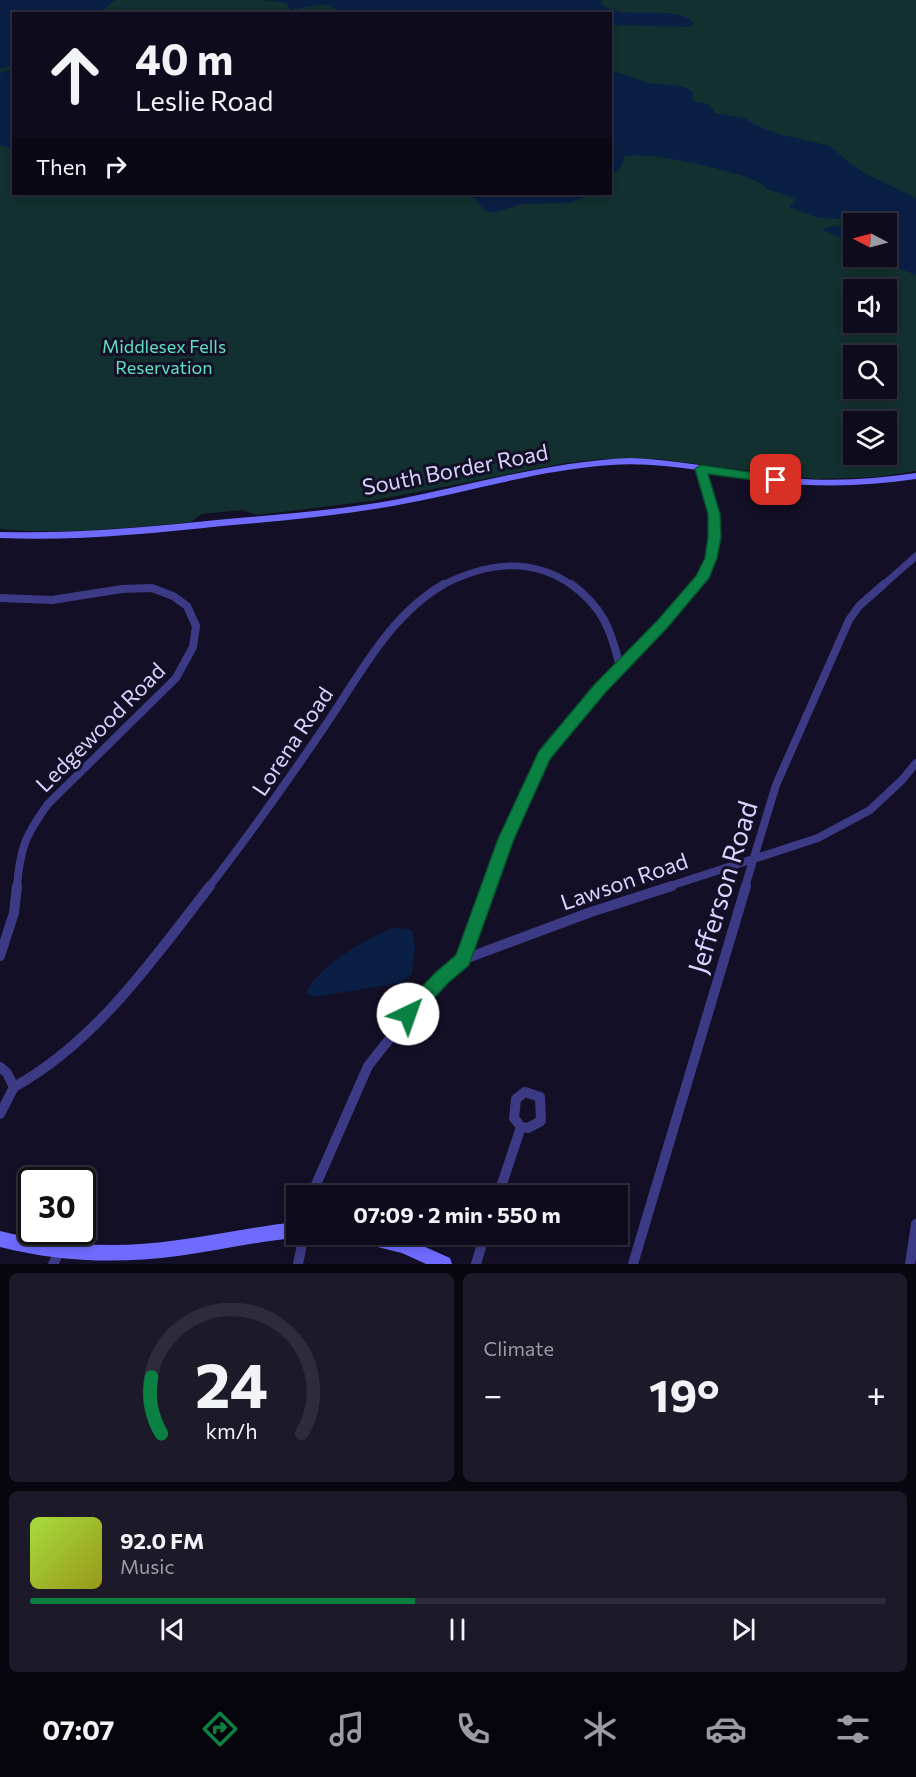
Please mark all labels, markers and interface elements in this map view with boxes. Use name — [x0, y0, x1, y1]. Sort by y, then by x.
text: 40 m — [135, 32, 233, 84]
icon: ahead — [36, 36, 114, 114]
text: Leslie Road — [135, 84, 273, 117]
icon: right — [99, 150, 132, 183]
text: Then — [36, 153, 87, 180]
north arrow — [843, 213, 897, 267]
map controls — [843, 213, 897, 465]
button: sound — [843, 279, 897, 333]
park label: Middlesex Fells Reservation — [102, 335, 226, 378]
button: search — [843, 345, 897, 399]
button: layers — [843, 411, 897, 465]
street label: South Border Road — [360, 438, 550, 500]
pin — [750, 454, 801, 505]
icon: arrive — [759, 463, 792, 496]
street label: Ledgewood Road — [30, 657, 170, 797]
street label: Lorena Road — [246, 681, 338, 801]
street label: Jefferson Road — [680, 797, 764, 977]
street label: Lawson Road — [557, 847, 691, 915]
position arrow — [376, 982, 440, 1046]
speed limit sign: 30 — [18, 1167, 96, 1245]
text: 07:09 · 2 min · 550 m — [353, 1201, 561, 1228]
text: Climate — [484, 1336, 554, 1360]
text: 24 — [195, 1345, 268, 1421]
text: 19° — [649, 1366, 720, 1421]
text: − — [484, 1373, 502, 1414]
text: + — [867, 1373, 886, 1414]
text: km/h — [205, 1418, 257, 1444]
text: 92.0 FM — [120, 1527, 204, 1554]
text: Music — [120, 1554, 174, 1578]
icon: previous — [156, 1613, 189, 1646]
icon: pause — [441, 1613, 474, 1646]
icon: next — [727, 1613, 760, 1646]
icon: directions — [199, 1708, 241, 1750]
icon: music — [326, 1708, 368, 1750]
icon: phone — [452, 1708, 494, 1750]
icon: climate — [579, 1708, 621, 1750]
icon: car — [705, 1708, 747, 1750]
icon: filters — [832, 1708, 874, 1750]
text: 07:07 — [42, 1713, 114, 1746]

